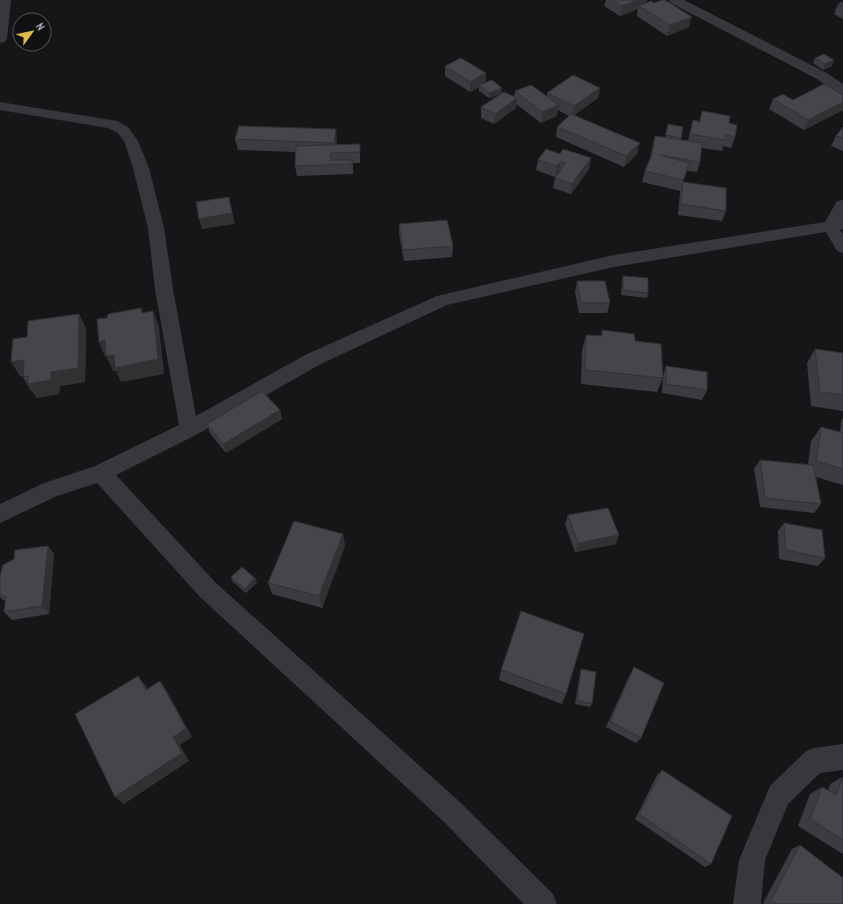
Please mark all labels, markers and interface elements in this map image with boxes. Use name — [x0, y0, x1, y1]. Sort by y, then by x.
north arrow — [12, 12, 52, 52]
text: N — [33, 20, 48, 33]

